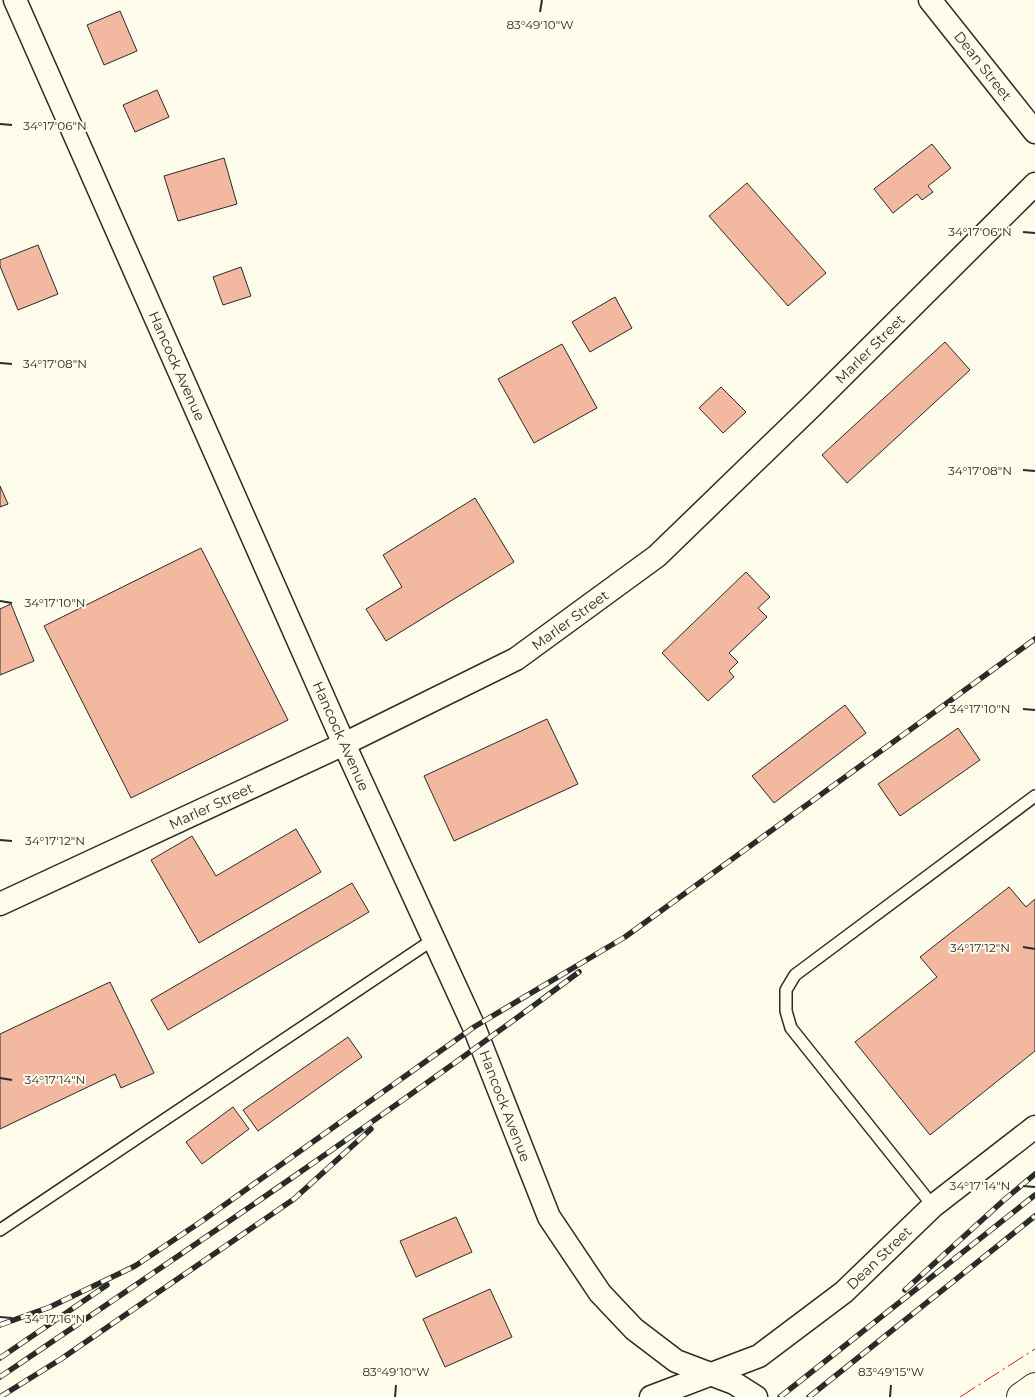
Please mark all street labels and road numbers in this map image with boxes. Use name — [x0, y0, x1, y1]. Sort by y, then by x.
street label: Dean Street — [950, 28, 1016, 105]
street label: Hancock Avenue — [145, 308, 209, 424]
street label: Marler Street — [831, 310, 909, 388]
street label: Marler Street — [528, 586, 612, 654]
street label: Hancock Avenue — [309, 678, 373, 794]
street label: Marler Street — [166, 778, 256, 833]
street label: Hancock Avenue — [475, 1048, 535, 1164]
street label: Dean Street — [843, 1222, 916, 1293]

